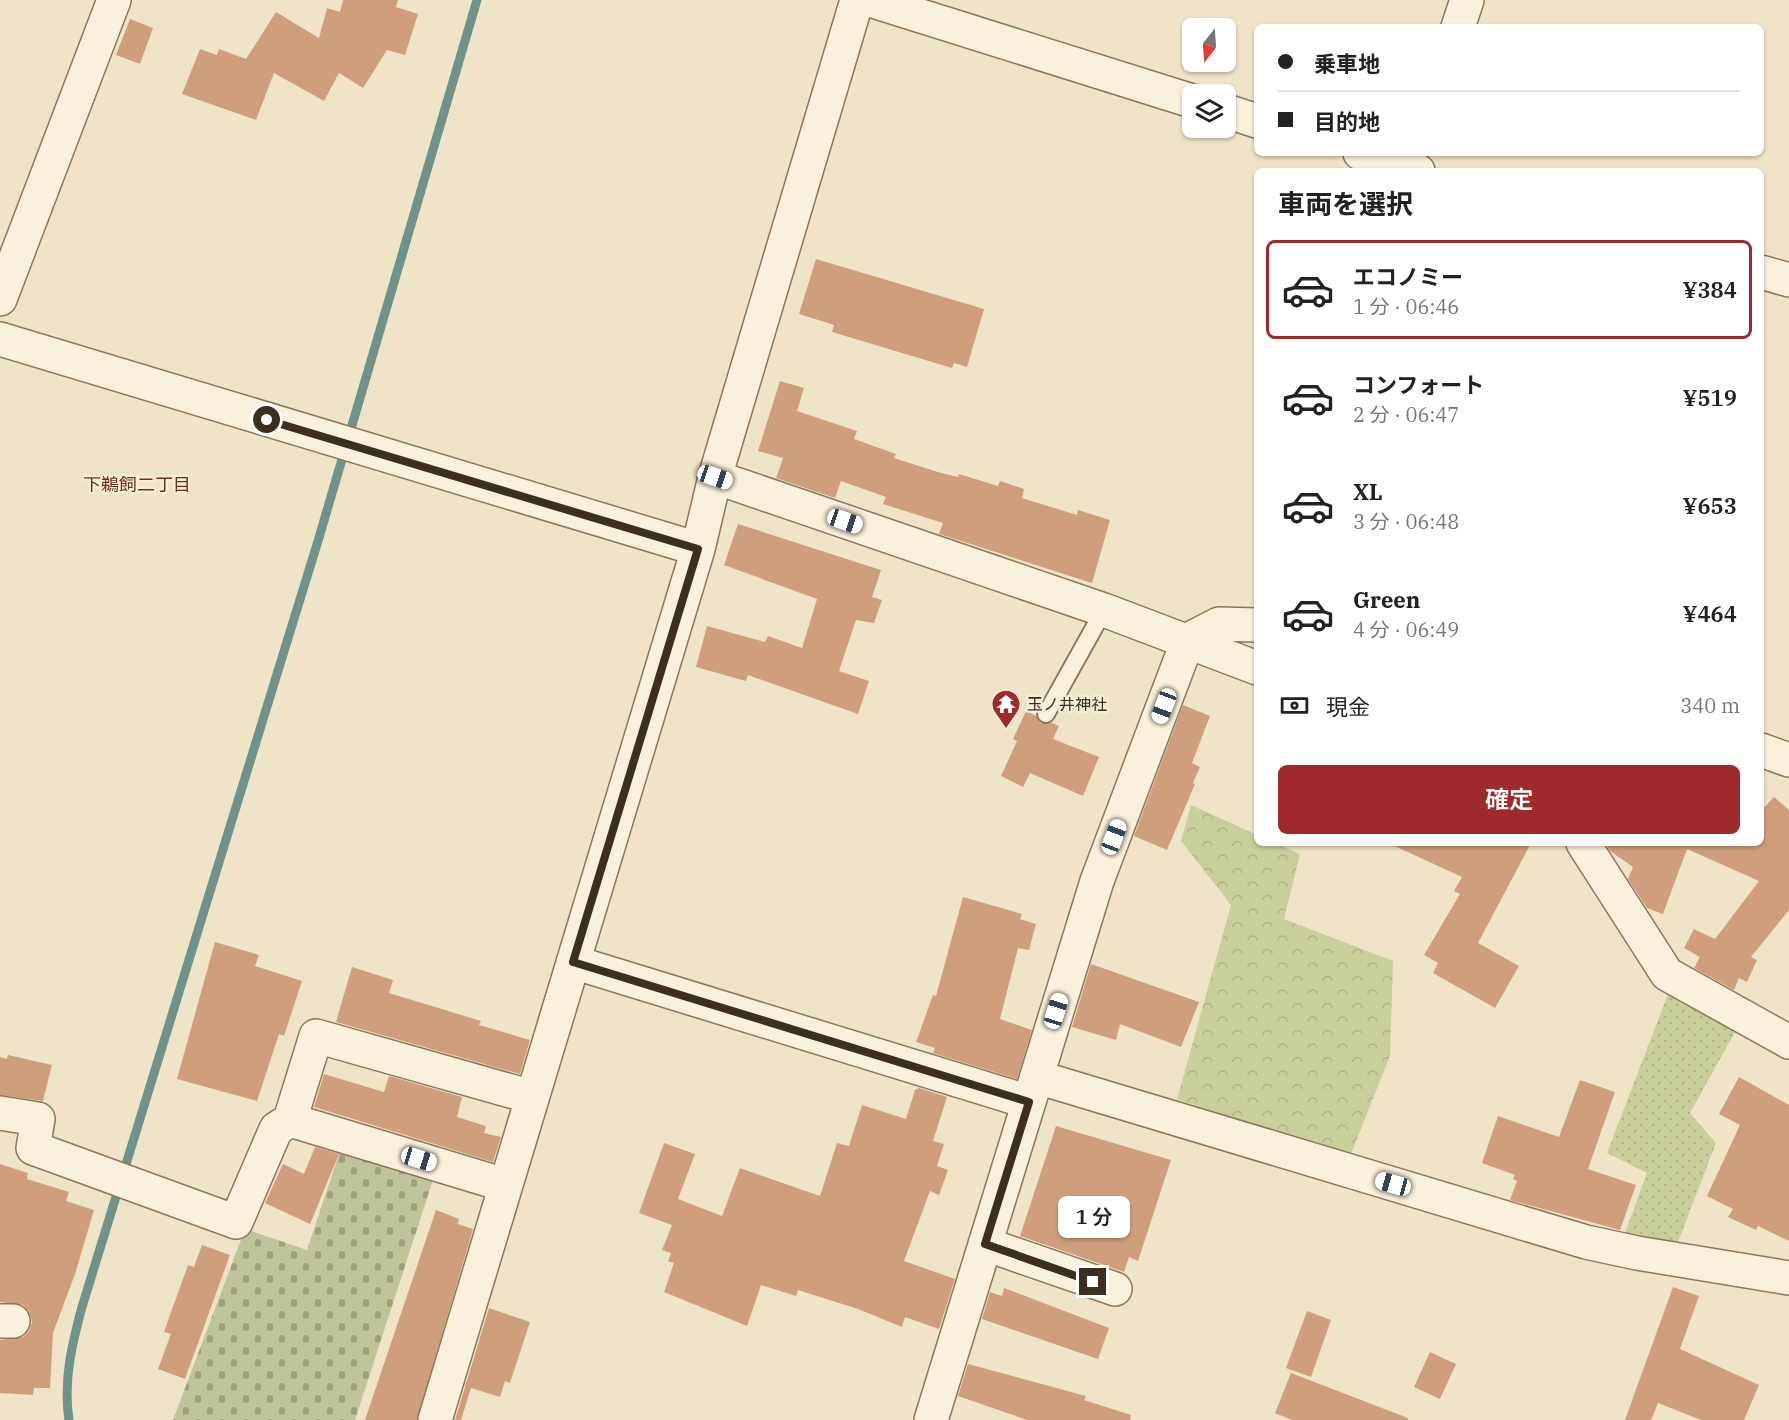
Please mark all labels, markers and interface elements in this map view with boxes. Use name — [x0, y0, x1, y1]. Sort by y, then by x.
north arrow — [1182, 18, 1236, 72]
map controls — [1182, 18, 1236, 138]
text: 乗車地 — [1314, 49, 1380, 78]
button: layers — [1182, 84, 1236, 138]
text: 目的地 — [1314, 107, 1380, 136]
text: 車両を選択 — [1278, 186, 1413, 221]
text: エコノミー — [1353, 262, 1463, 291]
icon: car — [1281, 263, 1335, 317]
text: ¥384 — [1683, 275, 1737, 304]
text: 1 分 · 06:46 — [1353, 293, 1459, 320]
text: コンフォート — [1353, 370, 1484, 399]
icon: car — [1281, 371, 1335, 425]
text: ¥519 — [1683, 383, 1737, 412]
text: 2 分 · 06:47 — [1353, 401, 1459, 428]
route start — [253, 406, 280, 433]
car — [695, 463, 735, 491]
district label: 下鵜飼二丁目 — [83, 473, 191, 496]
text: XL — [1353, 477, 1383, 506]
icon: car — [1281, 479, 1335, 533]
text: ¥653 — [1683, 491, 1737, 520]
car — [825, 507, 865, 535]
text: 3 分 · 06:48 — [1353, 508, 1459, 535]
text: Green — [1353, 585, 1420, 614]
icon: car — [1281, 587, 1335, 641]
text: ¥464 — [1683, 599, 1737, 628]
text: 4 分 · 06:49 — [1353, 616, 1459, 643]
car — [1149, 686, 1179, 726]
temple icon: 玉ノ井神社 — [990, 688, 1022, 730]
icon: cash — [1278, 689, 1311, 722]
text: 現金 — [1326, 692, 1370, 721]
text: 340 m — [1680, 692, 1740, 719]
place label: 玉ノ井神社 — [1027, 694, 1107, 714]
button: 確定 — [1278, 765, 1740, 834]
car — [1099, 817, 1129, 857]
car — [1042, 991, 1070, 1031]
car — [399, 1145, 439, 1173]
car — [1373, 1170, 1413, 1198]
callout: 1 分 — [1057, 1195, 1129, 1237]
text: 1 分 — [1076, 1203, 1112, 1230]
route end — [1079, 1268, 1106, 1295]

